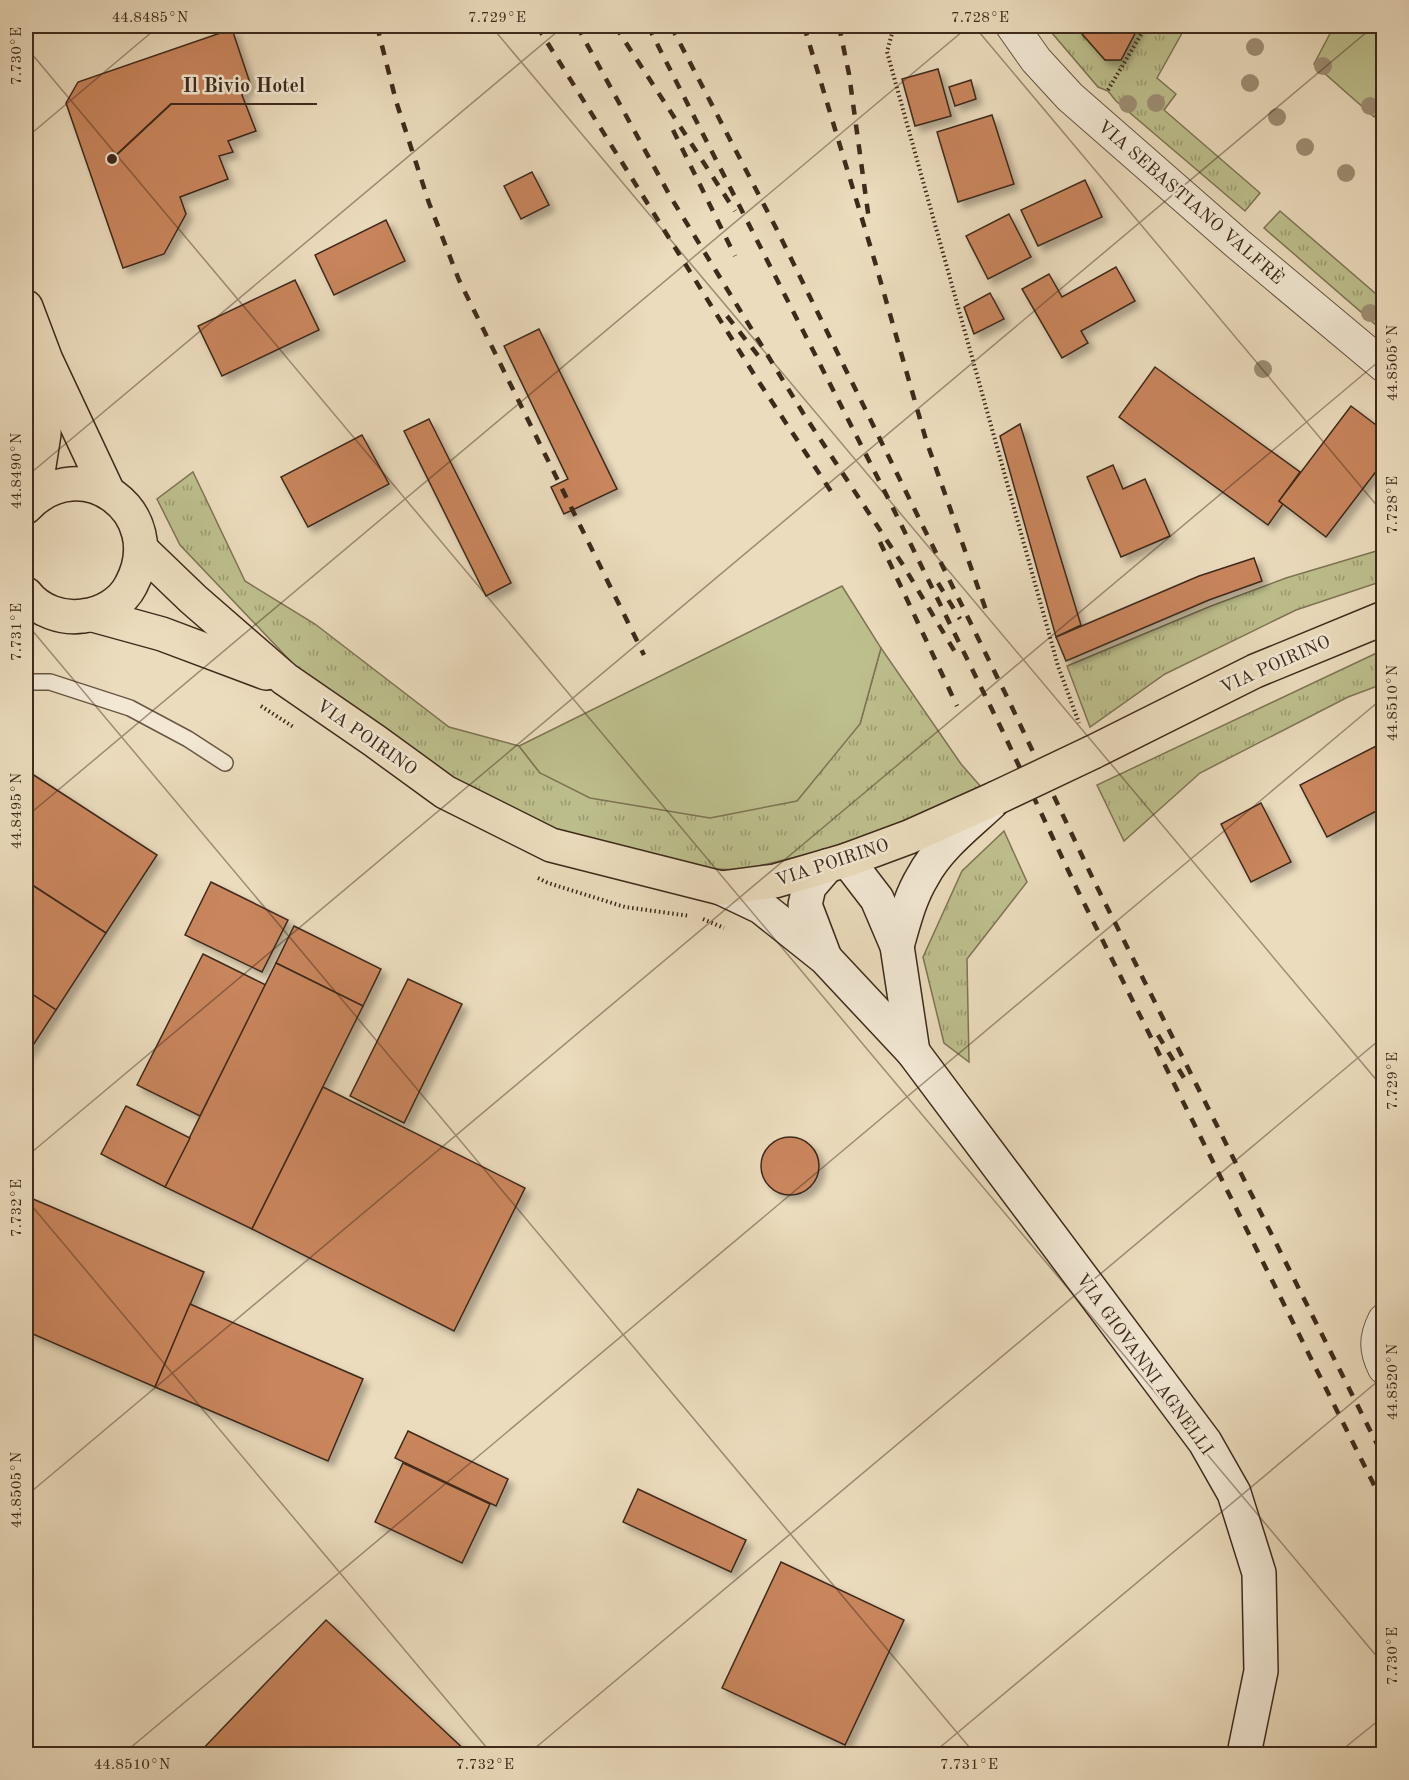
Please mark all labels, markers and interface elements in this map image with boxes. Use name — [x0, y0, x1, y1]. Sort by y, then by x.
text: 44.8485°N — [112, 11, 189, 26]
text: 7.729°E — [468, 11, 526, 26]
text: 7.728°E — [951, 11, 1009, 26]
text: 7.730°E — [10, 27, 25, 85]
callout: Il Bivio Hotel — [171, 66, 317, 104]
text: Il Bivio Hotel — [183, 77, 305, 97]
street label: VIA SEBASTIANO VALFRÈ — [1094, 114, 1289, 288]
text: 44.8505°N — [1386, 324, 1401, 401]
text: 44.8490°N — [10, 432, 25, 509]
text: 7.728°E — [1386, 476, 1401, 534]
text: 7.731°E — [10, 603, 25, 661]
street label: VIA POIRINO — [1218, 633, 1333, 697]
text: 44.8510°N — [1386, 664, 1401, 741]
street label: VIA POIRINO — [313, 697, 420, 779]
text: 44.8495°N — [10, 772, 25, 849]
street label: VIA POIRINO — [773, 836, 891, 890]
text: 7.729°E — [1386, 1052, 1401, 1110]
text: 7.732°E — [10, 1179, 25, 1237]
street label: VIA GIOVANNI AGNELLI — [1072, 1271, 1216, 1459]
text: 44.8520°N — [1386, 1343, 1401, 1420]
text: 44.8505°N — [10, 1451, 25, 1528]
text: 7.730°E — [1386, 1627, 1401, 1685]
text: 44.8510°N — [94, 1758, 171, 1773]
text: 7.732°E — [456, 1758, 514, 1773]
text: 7.731°E — [940, 1758, 998, 1773]

